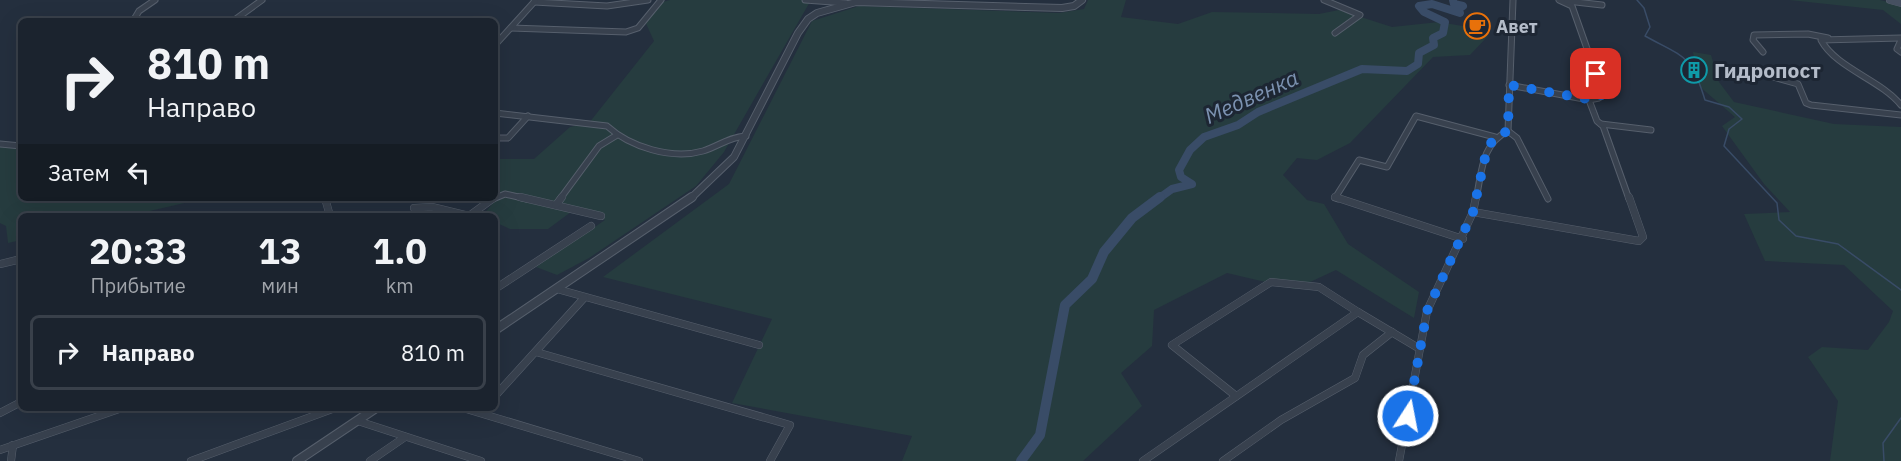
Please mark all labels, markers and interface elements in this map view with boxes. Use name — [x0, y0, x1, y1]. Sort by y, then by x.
cafe icon: Авет — [1462, 11, 1492, 41]
place label: Авет — [1496, 15, 1538, 38]
text: 810 m — [147, 36, 270, 91]
icon: right — [48, 42, 126, 120]
pin — [1570, 48, 1621, 99]
building icon: Гидропост — [1679, 55, 1709, 85]
place label: Гидропост — [1714, 56, 1821, 84]
icon: arrive — [1579, 57, 1612, 90]
water label: Медвенка — [1199, 62, 1303, 130]
text: Направо — [147, 89, 256, 124]
icon: left — [122, 156, 155, 189]
text: Затем — [48, 158, 110, 187]
text: 20:33 — [89, 227, 187, 274]
text: 13 — [258, 227, 302, 274]
text: 1.0 — [373, 227, 427, 274]
text: Прибытие — [91, 272, 186, 299]
text: мин — [261, 272, 299, 299]
text: km — [386, 272, 414, 299]
icon: right — [51, 336, 84, 369]
text: Направо — [102, 338, 195, 367]
text: 810 m — [401, 338, 465, 367]
position arrow — [1376, 384, 1440, 448]

